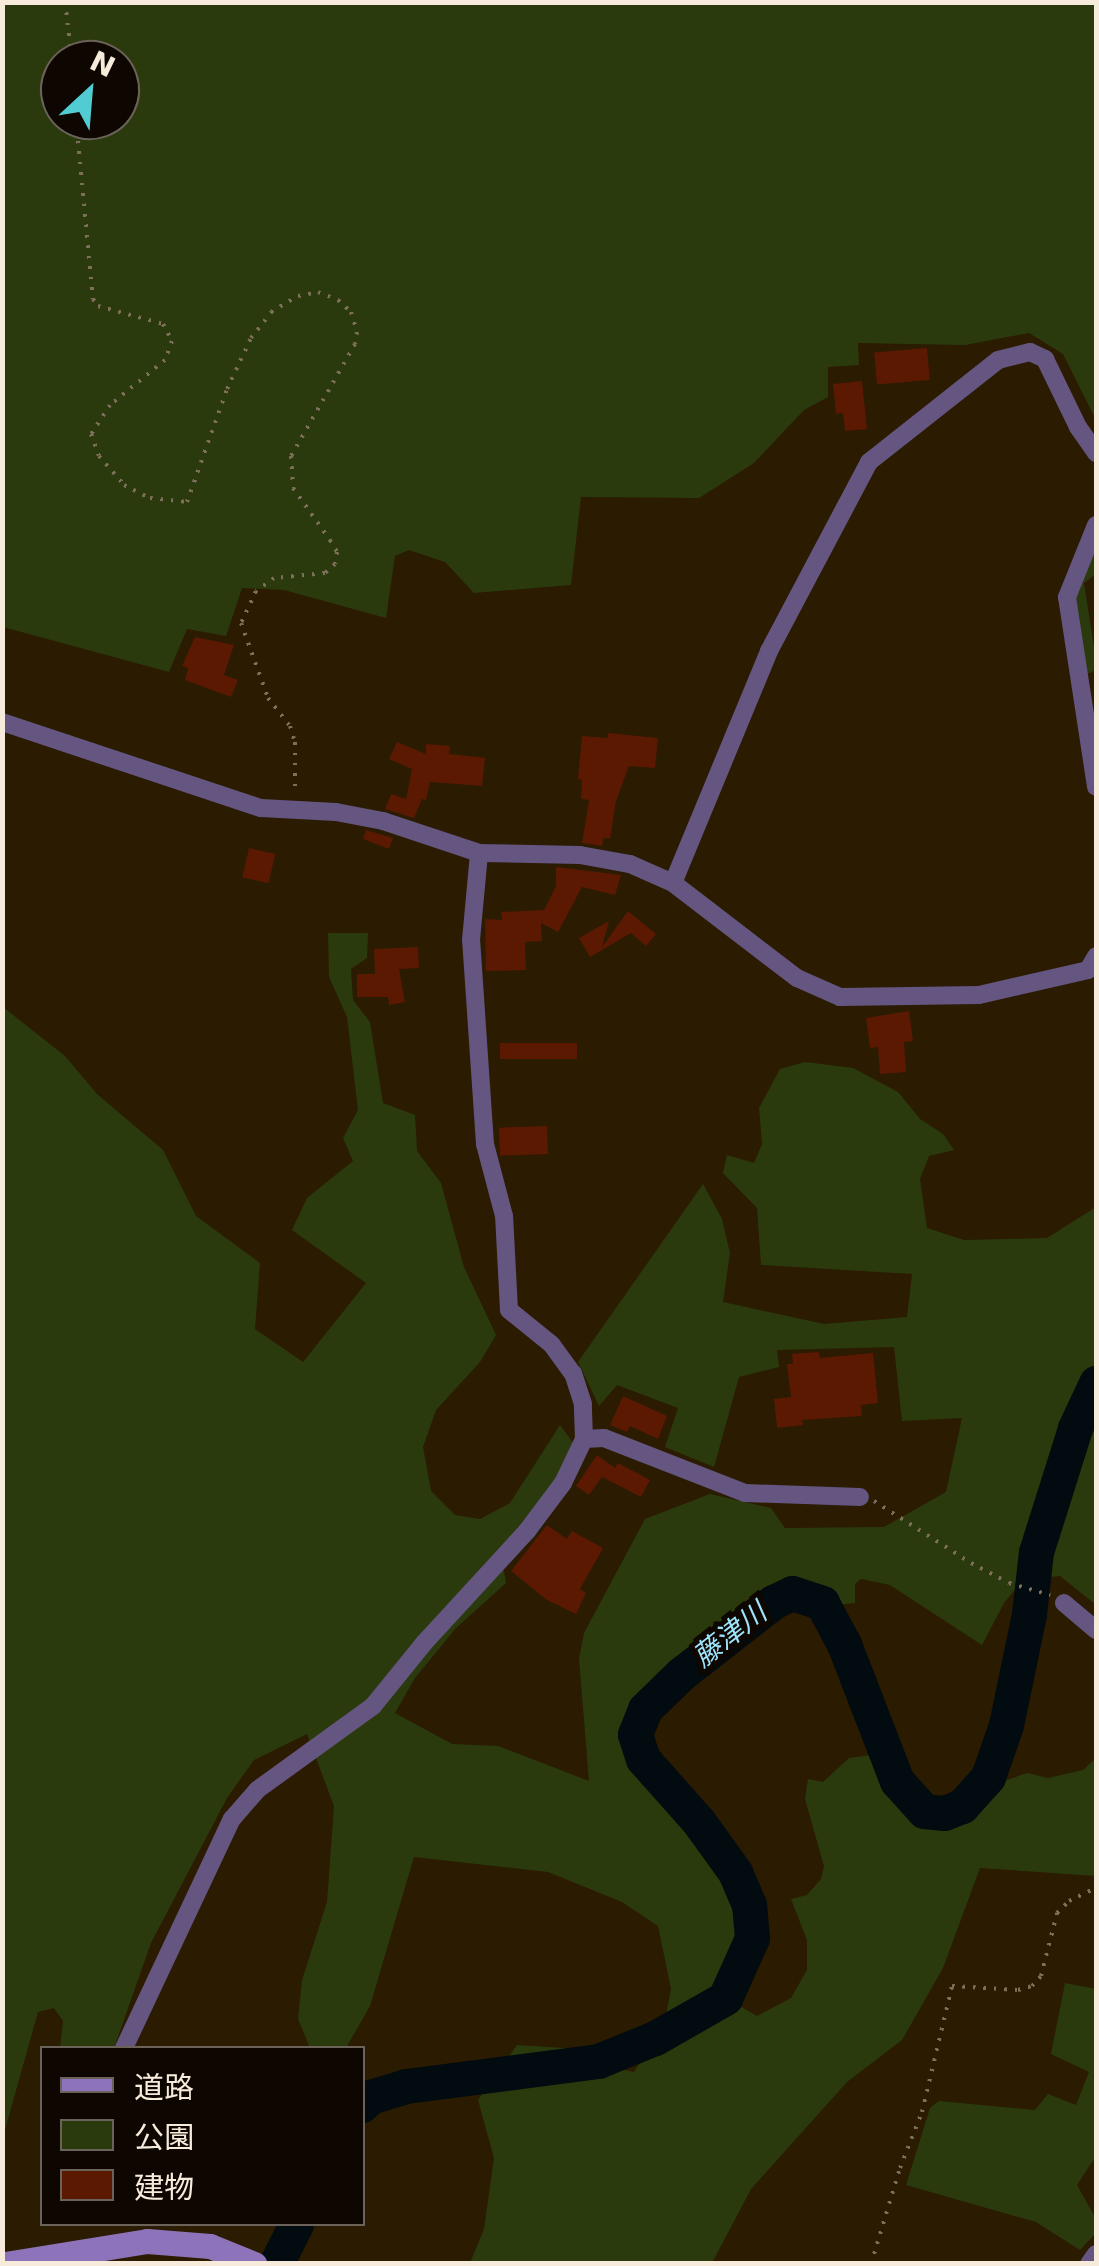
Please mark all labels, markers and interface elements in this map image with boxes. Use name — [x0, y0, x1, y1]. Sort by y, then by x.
north arrow — [40, 40, 140, 140]
text: N — [85, 44, 120, 84]
water label: 藤津川 — [687, 1596, 773, 1674]
legend — [40, 2046, 365, 2226]
text: 道路 — [134, 2070, 194, 2105]
text: 公園 — [134, 2120, 194, 2155]
text: 建物 — [134, 2170, 194, 2205]

